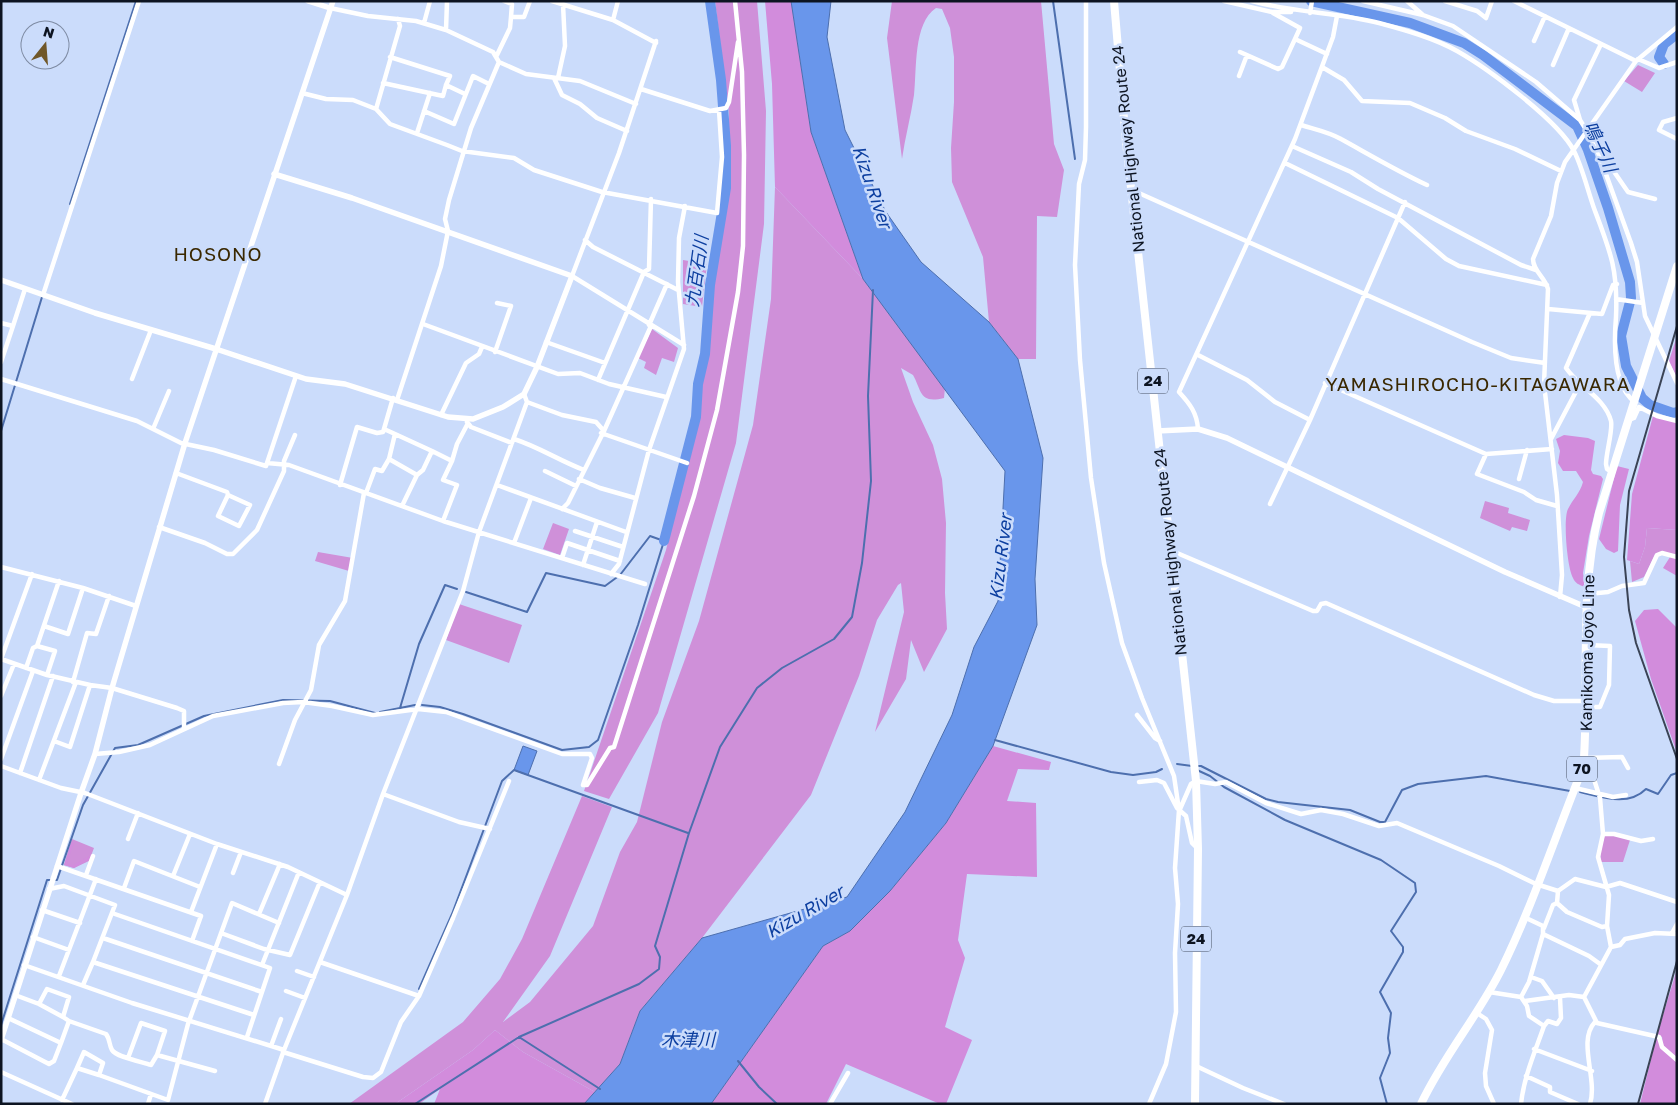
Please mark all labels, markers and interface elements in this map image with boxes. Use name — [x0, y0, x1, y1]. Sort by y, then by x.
north arrow — [20, 20, 70, 70]
text: N — [41, 22, 57, 42]
street label: National Highway Route 24 — [1107, 44, 1149, 254]
water label: 鳴子川 — [1580, 117, 1623, 178]
water label: Kizu River — [849, 142, 898, 234]
water label: 九百石川 — [680, 232, 712, 308]
district label: HOSONO — [173, 242, 263, 265]
road number: 24 — [1138, 368, 1168, 394]
district label: YAMASHIROCHO-KITAGAWARA — [1326, 372, 1630, 395]
street label: National Highway Route 24 — [1149, 447, 1191, 657]
water label: Kizu River — [984, 510, 1017, 601]
street label: Kamikoma Joyo Line — [1576, 574, 1598, 732]
road number: 70 — [1567, 756, 1597, 782]
water label: Kizu River — [762, 879, 850, 942]
road number: 24 — [1181, 926, 1211, 952]
water label: 木津川 — [661, 1028, 717, 1050]

